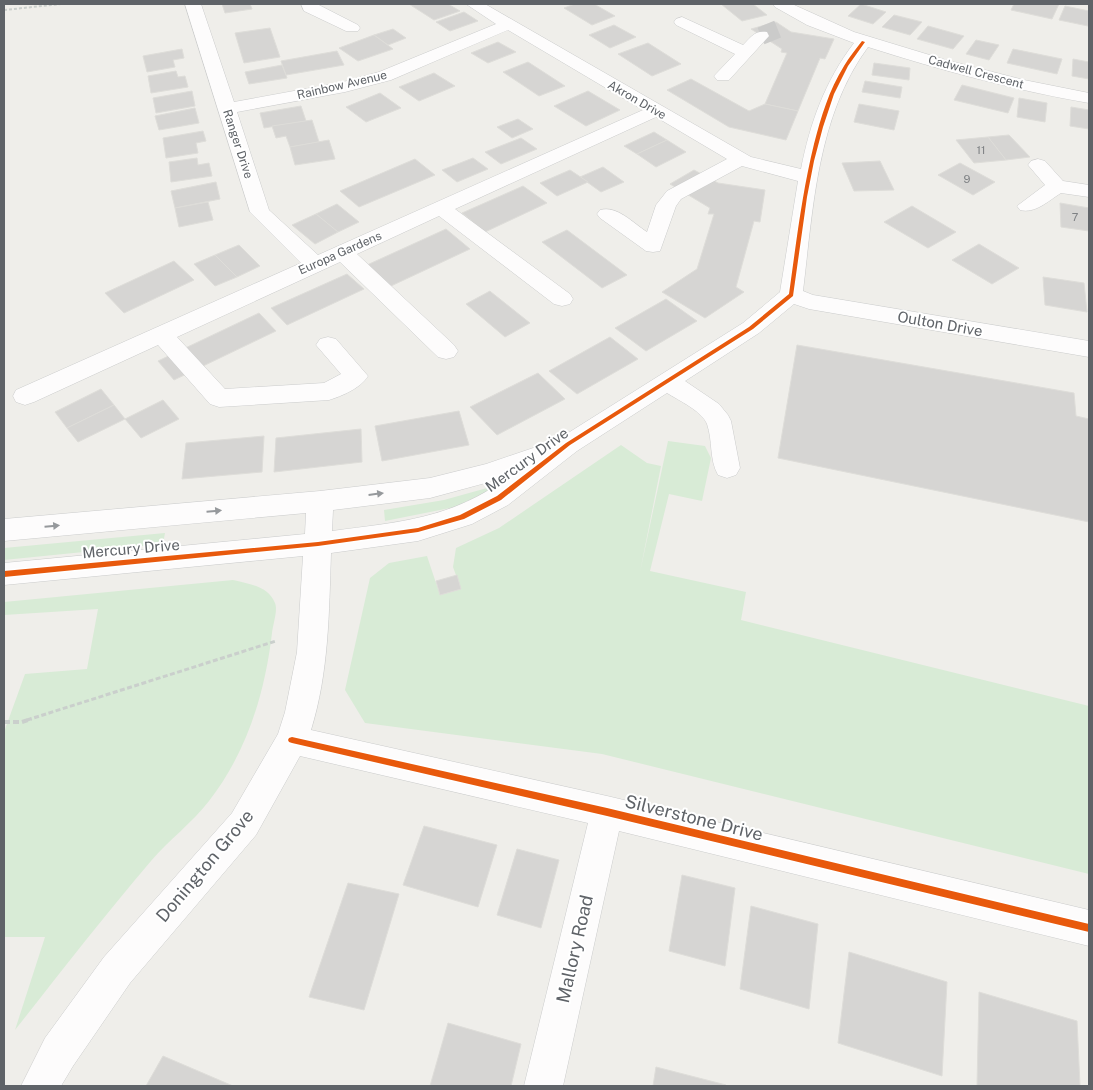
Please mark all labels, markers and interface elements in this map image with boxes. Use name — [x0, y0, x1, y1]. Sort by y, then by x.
street label: Cadwell Crescent — [927, 53, 1026, 92]
street label: Rainbow Avenue — [296, 68, 389, 102]
street label: Akron Drive — [605, 78, 669, 122]
street label: Ranger Drive — [220, 108, 256, 181]
house number: 11 — [977, 144, 985, 156]
house number: 9 — [964, 173, 971, 185]
house number: 7 — [1072, 211, 1079, 223]
street label: Europa Gardens — [296, 228, 384, 278]
street label: Oulton Drive — [896, 308, 984, 339]
street label: Mercury Drive — [482, 424, 571, 495]
one-way arrow — [368, 490, 384, 498]
one-way arrow — [206, 506, 222, 514]
one-way arrow — [45, 522, 61, 530]
street label: Mercury Drive — [81, 536, 180, 561]
street label: Silverstone Drive — [623, 790, 765, 845]
street label: Donington Grove — [152, 805, 258, 926]
street label: Mallory Road — [552, 893, 597, 1005]

